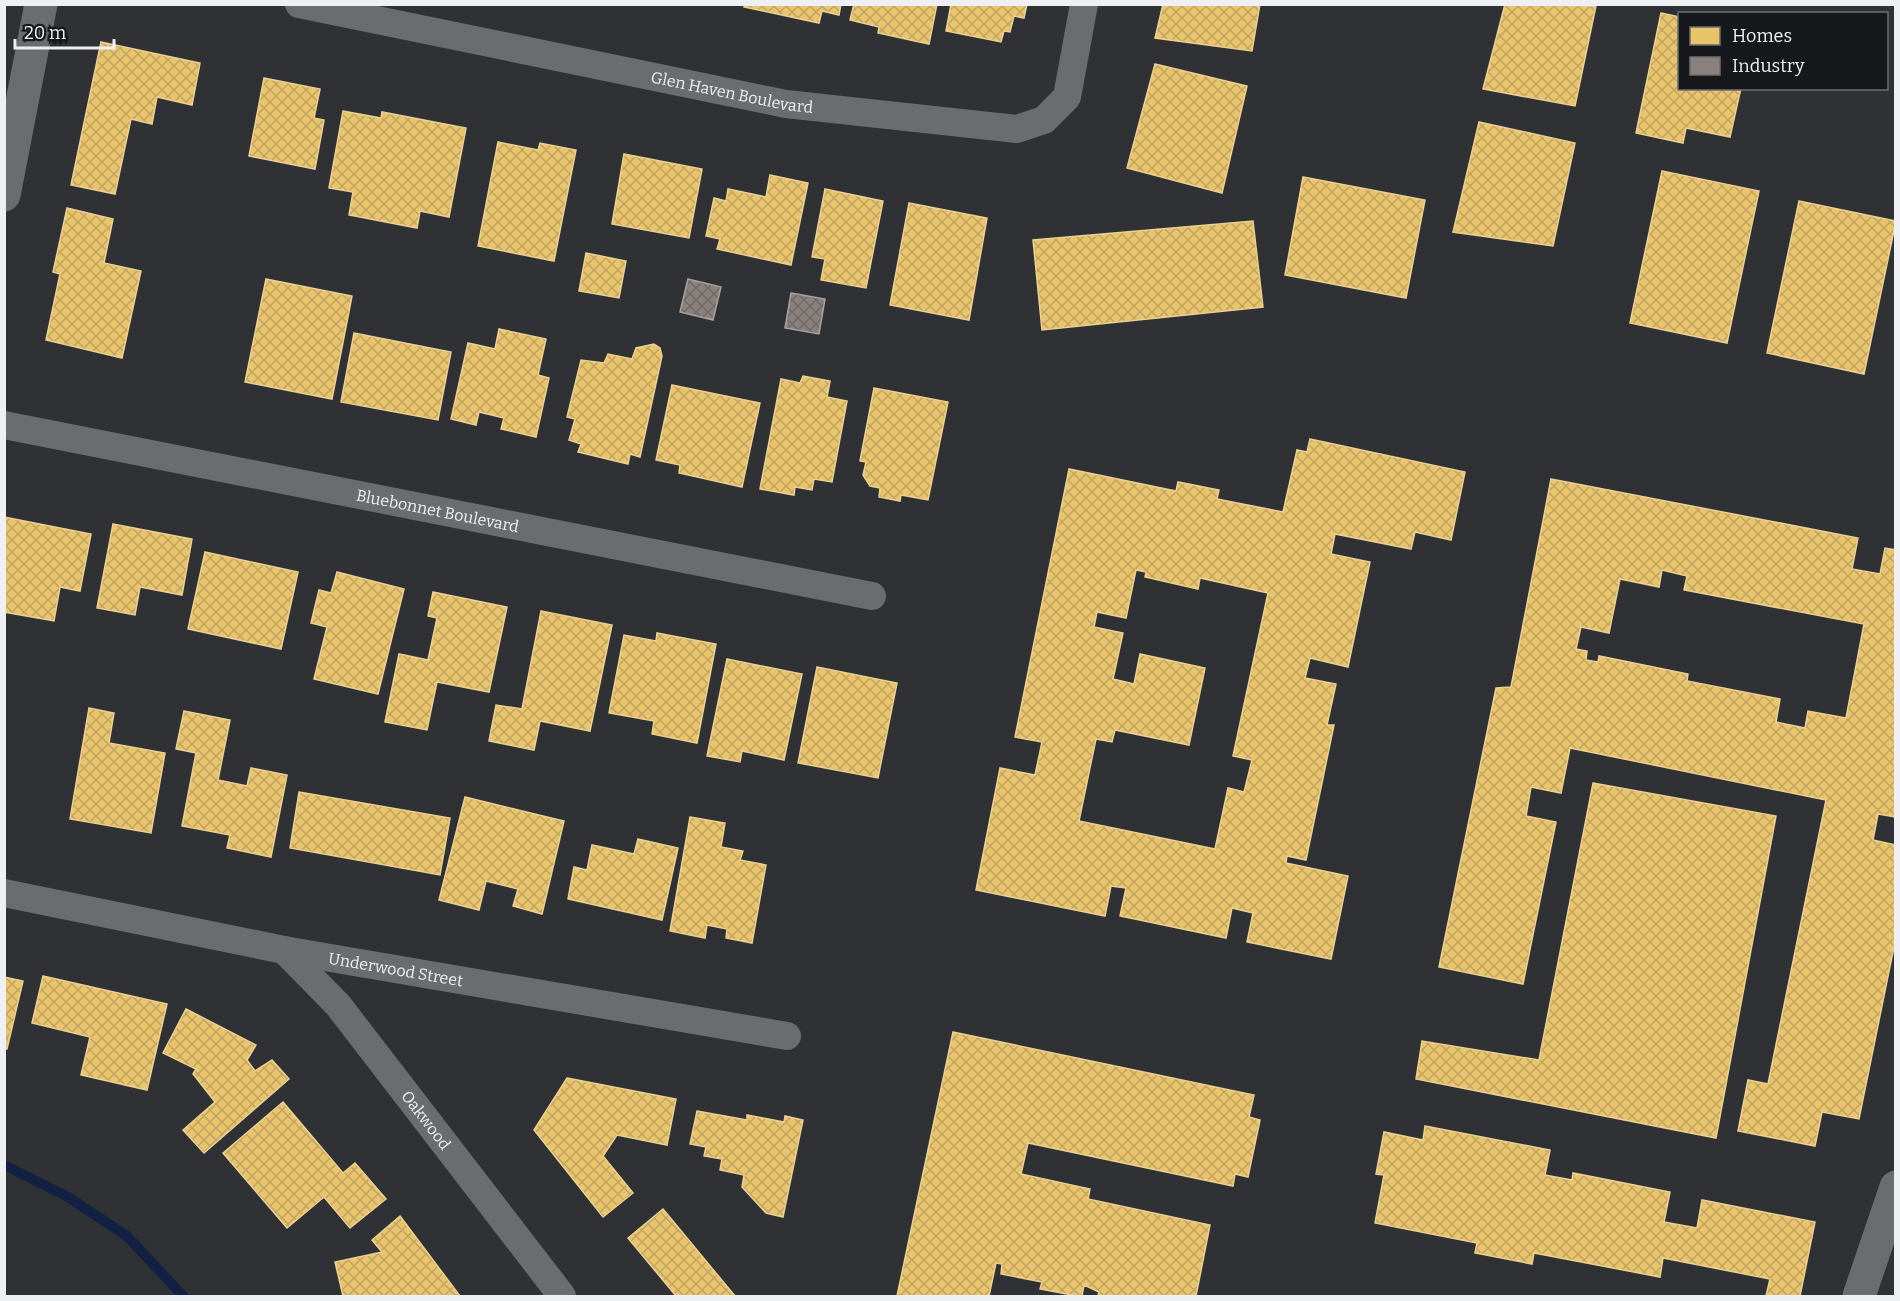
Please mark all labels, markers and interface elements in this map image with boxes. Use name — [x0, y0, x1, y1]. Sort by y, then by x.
scale bar — [15, 12, 114, 50]
legend — [1678, 12, 1888, 90]
text: 20 m — [24, 22, 66, 44]
text: Homes — [1732, 25, 1792, 47]
text: Industry — [1732, 55, 1805, 77]
street label: Glen Haven Boulevard — [649, 68, 815, 117]
street label: Bluebonnet Boulevard — [355, 486, 521, 536]
street label: Underwood Street — [327, 949, 465, 990]
street label: Oakwood — [397, 1087, 455, 1154]

